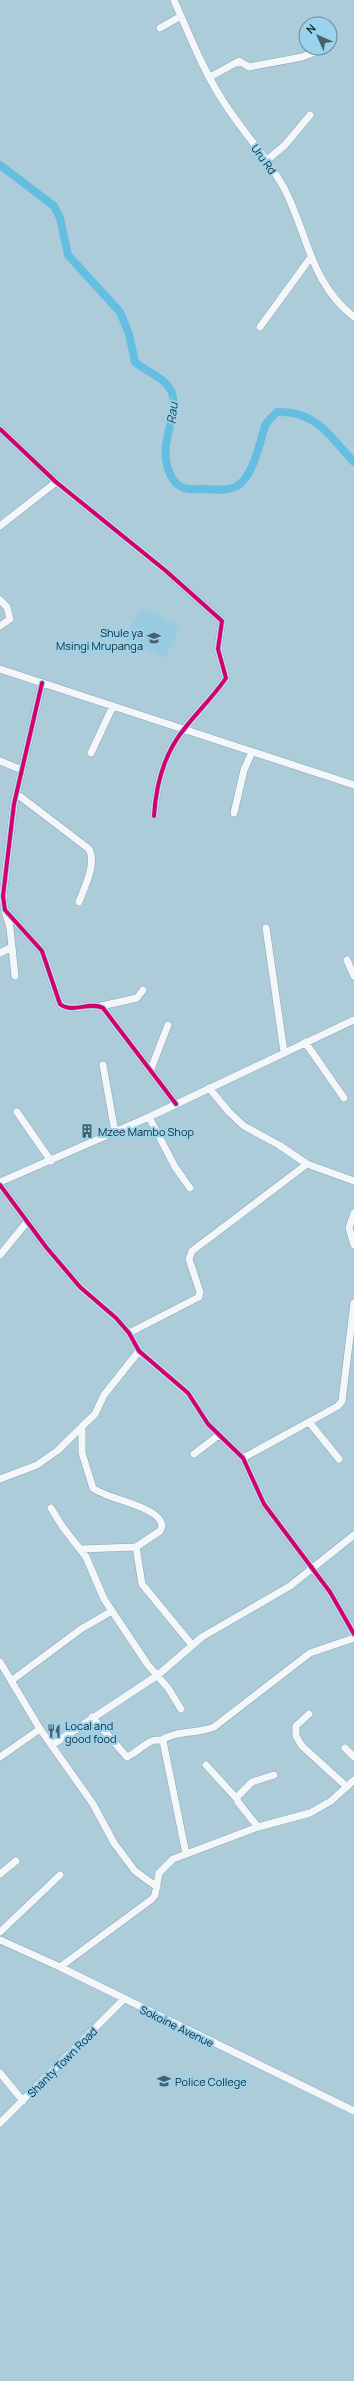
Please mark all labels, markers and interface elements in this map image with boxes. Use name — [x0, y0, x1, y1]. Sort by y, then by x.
north arrow — [298, 16, 338, 56]
text: N — [302, 20, 319, 37]
street label: Uru Rd — [248, 141, 280, 177]
water label: Rau — [162, 401, 182, 425]
place label: Shule ya Msingi Mrupanga — [56, 625, 143, 653]
school or university icon: Shule ya Msingi Mrupanga — [146, 630, 162, 646]
building icon: Mzee Mambo Shop — [79, 1123, 95, 1139]
place label: Mzee Mambo Shop — [98, 1124, 194, 1139]
place label: Local and good food — [65, 1718, 116, 1746]
restaurant icon: Local and good food — [46, 1723, 62, 1739]
street label: Sokoine Avenue — [138, 2002, 217, 2051]
street label: Shanty Town Road — [24, 2024, 100, 2100]
school or university icon: Police College — [156, 2073, 172, 2089]
place label: Police College — [175, 2074, 247, 2089]

